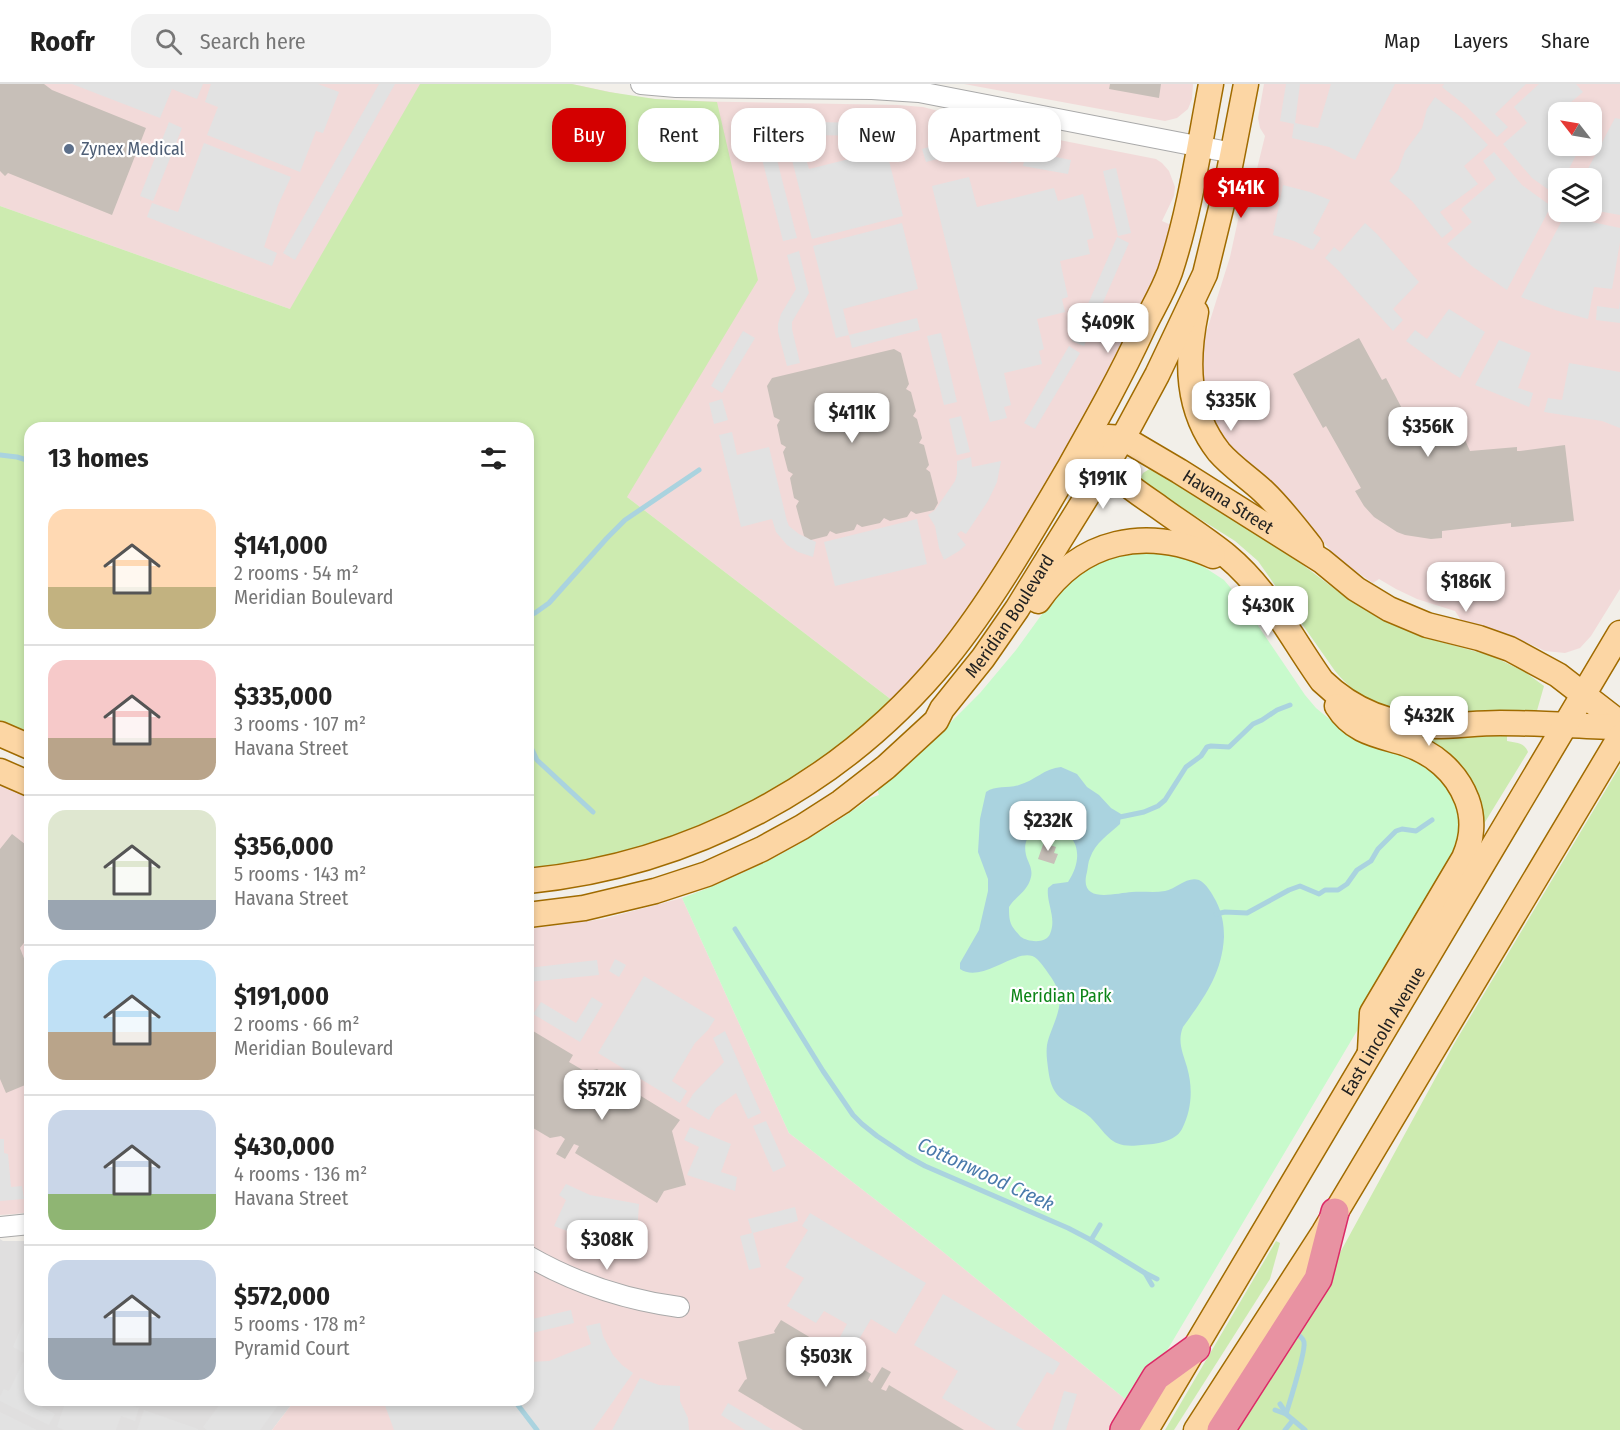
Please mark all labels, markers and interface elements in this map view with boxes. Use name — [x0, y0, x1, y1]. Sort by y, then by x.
search box — [131, 14, 551, 68]
text: Roofr — [30, 25, 95, 58]
icon: search — [152, 25, 185, 58]
text: Search here — [200, 28, 306, 55]
text: Map — [1384, 28, 1420, 54]
text: Layers — [1453, 28, 1508, 54]
text: Share — [1541, 28, 1590, 54]
north arrow — [1548, 102, 1602, 156]
map controls — [1548, 102, 1602, 222]
chip: Buy — [552, 108, 626, 162]
chip: Rent — [638, 108, 719, 162]
chip: Filters — [731, 108, 826, 162]
chip: New — [838, 108, 916, 162]
chip: Apartment — [928, 108, 1061, 162]
place label: Zynex Medical — [81, 138, 185, 160]
marker: Zynex Medical — [62, 142, 76, 156]
pin: $141K — [1199, 168, 1283, 219]
button: layers — [1548, 168, 1602, 222]
text: $141K — [1218, 175, 1264, 199]
pin: $409K — [1066, 303, 1150, 354]
text: $409K — [1082, 310, 1134, 334]
pin: $335K — [1189, 381, 1273, 432]
text: $335K — [1206, 388, 1256, 412]
pin: $411K — [810, 393, 894, 444]
text: $411K — [828, 400, 876, 424]
pin: $356K — [1386, 407, 1470, 458]
text: $356K — [1402, 414, 1454, 438]
icon: filters — [477, 442, 510, 475]
text: 13 homes — [48, 443, 149, 474]
pin: $191K — [1061, 459, 1145, 510]
street label: Havana Street — [1179, 465, 1278, 539]
text: $191K — [1079, 466, 1127, 490]
text: $141,000 — [234, 530, 328, 561]
icon: home — [96, 533, 168, 605]
street label: Meridian Boulevard — [961, 551, 1059, 682]
text: 2 rooms · 54 m² — [234, 561, 359, 585]
pin: $186K — [1424, 562, 1508, 613]
text: $186K — [1441, 569, 1491, 593]
text: Meridian Boulevard — [234, 585, 393, 609]
pin: $430K — [1226, 586, 1310, 637]
text: $430K — [1242, 593, 1294, 617]
text: $335,000 — [234, 681, 332, 712]
icon: home — [96, 684, 168, 756]
pin: $432K — [1387, 696, 1471, 747]
text: $432K — [1404, 703, 1454, 727]
text: 3 rooms · 107 m² — [234, 712, 366, 736]
text: Havana Street — [234, 736, 348, 760]
pin: $232K — [1006, 801, 1090, 852]
text: $232K — [1023, 808, 1073, 832]
text: $356,000 — [234, 831, 334, 862]
icon: home — [96, 834, 168, 906]
text: 5 rooms · 143 m² — [234, 862, 366, 886]
text: Havana Street — [234, 886, 348, 910]
street label: East Lincoln Avenue — [1336, 963, 1430, 1100]
text: $191,000 — [234, 981, 329, 1012]
icon: home — [96, 984, 168, 1056]
park label: Meridian Park — [1010, 985, 1112, 1007]
text: 2 rooms · 66 m² — [234, 1012, 360, 1036]
text: Meridian Boulevard — [234, 1036, 393, 1060]
pin: $572K — [560, 1070, 644, 1121]
text: $572K — [578, 1077, 626, 1101]
text: $430,000 — [234, 1131, 335, 1162]
water label: Cottonwood Creek — [914, 1132, 1058, 1216]
icon: home — [96, 1134, 168, 1206]
text: 4 rooms · 136 m² — [234, 1162, 367, 1186]
text: Havana Street — [234, 1186, 348, 1210]
pin: $308K — [565, 1220, 649, 1271]
text: $308K — [581, 1227, 633, 1251]
text: $572,000 — [234, 1281, 330, 1312]
icon: home — [96, 1284, 168, 1356]
text: 5 rooms · 178 m² — [234, 1312, 366, 1336]
text: Pyramid Court — [234, 1336, 350, 1360]
pin: $503K — [784, 1337, 868, 1388]
text: $503K — [800, 1344, 852, 1368]

